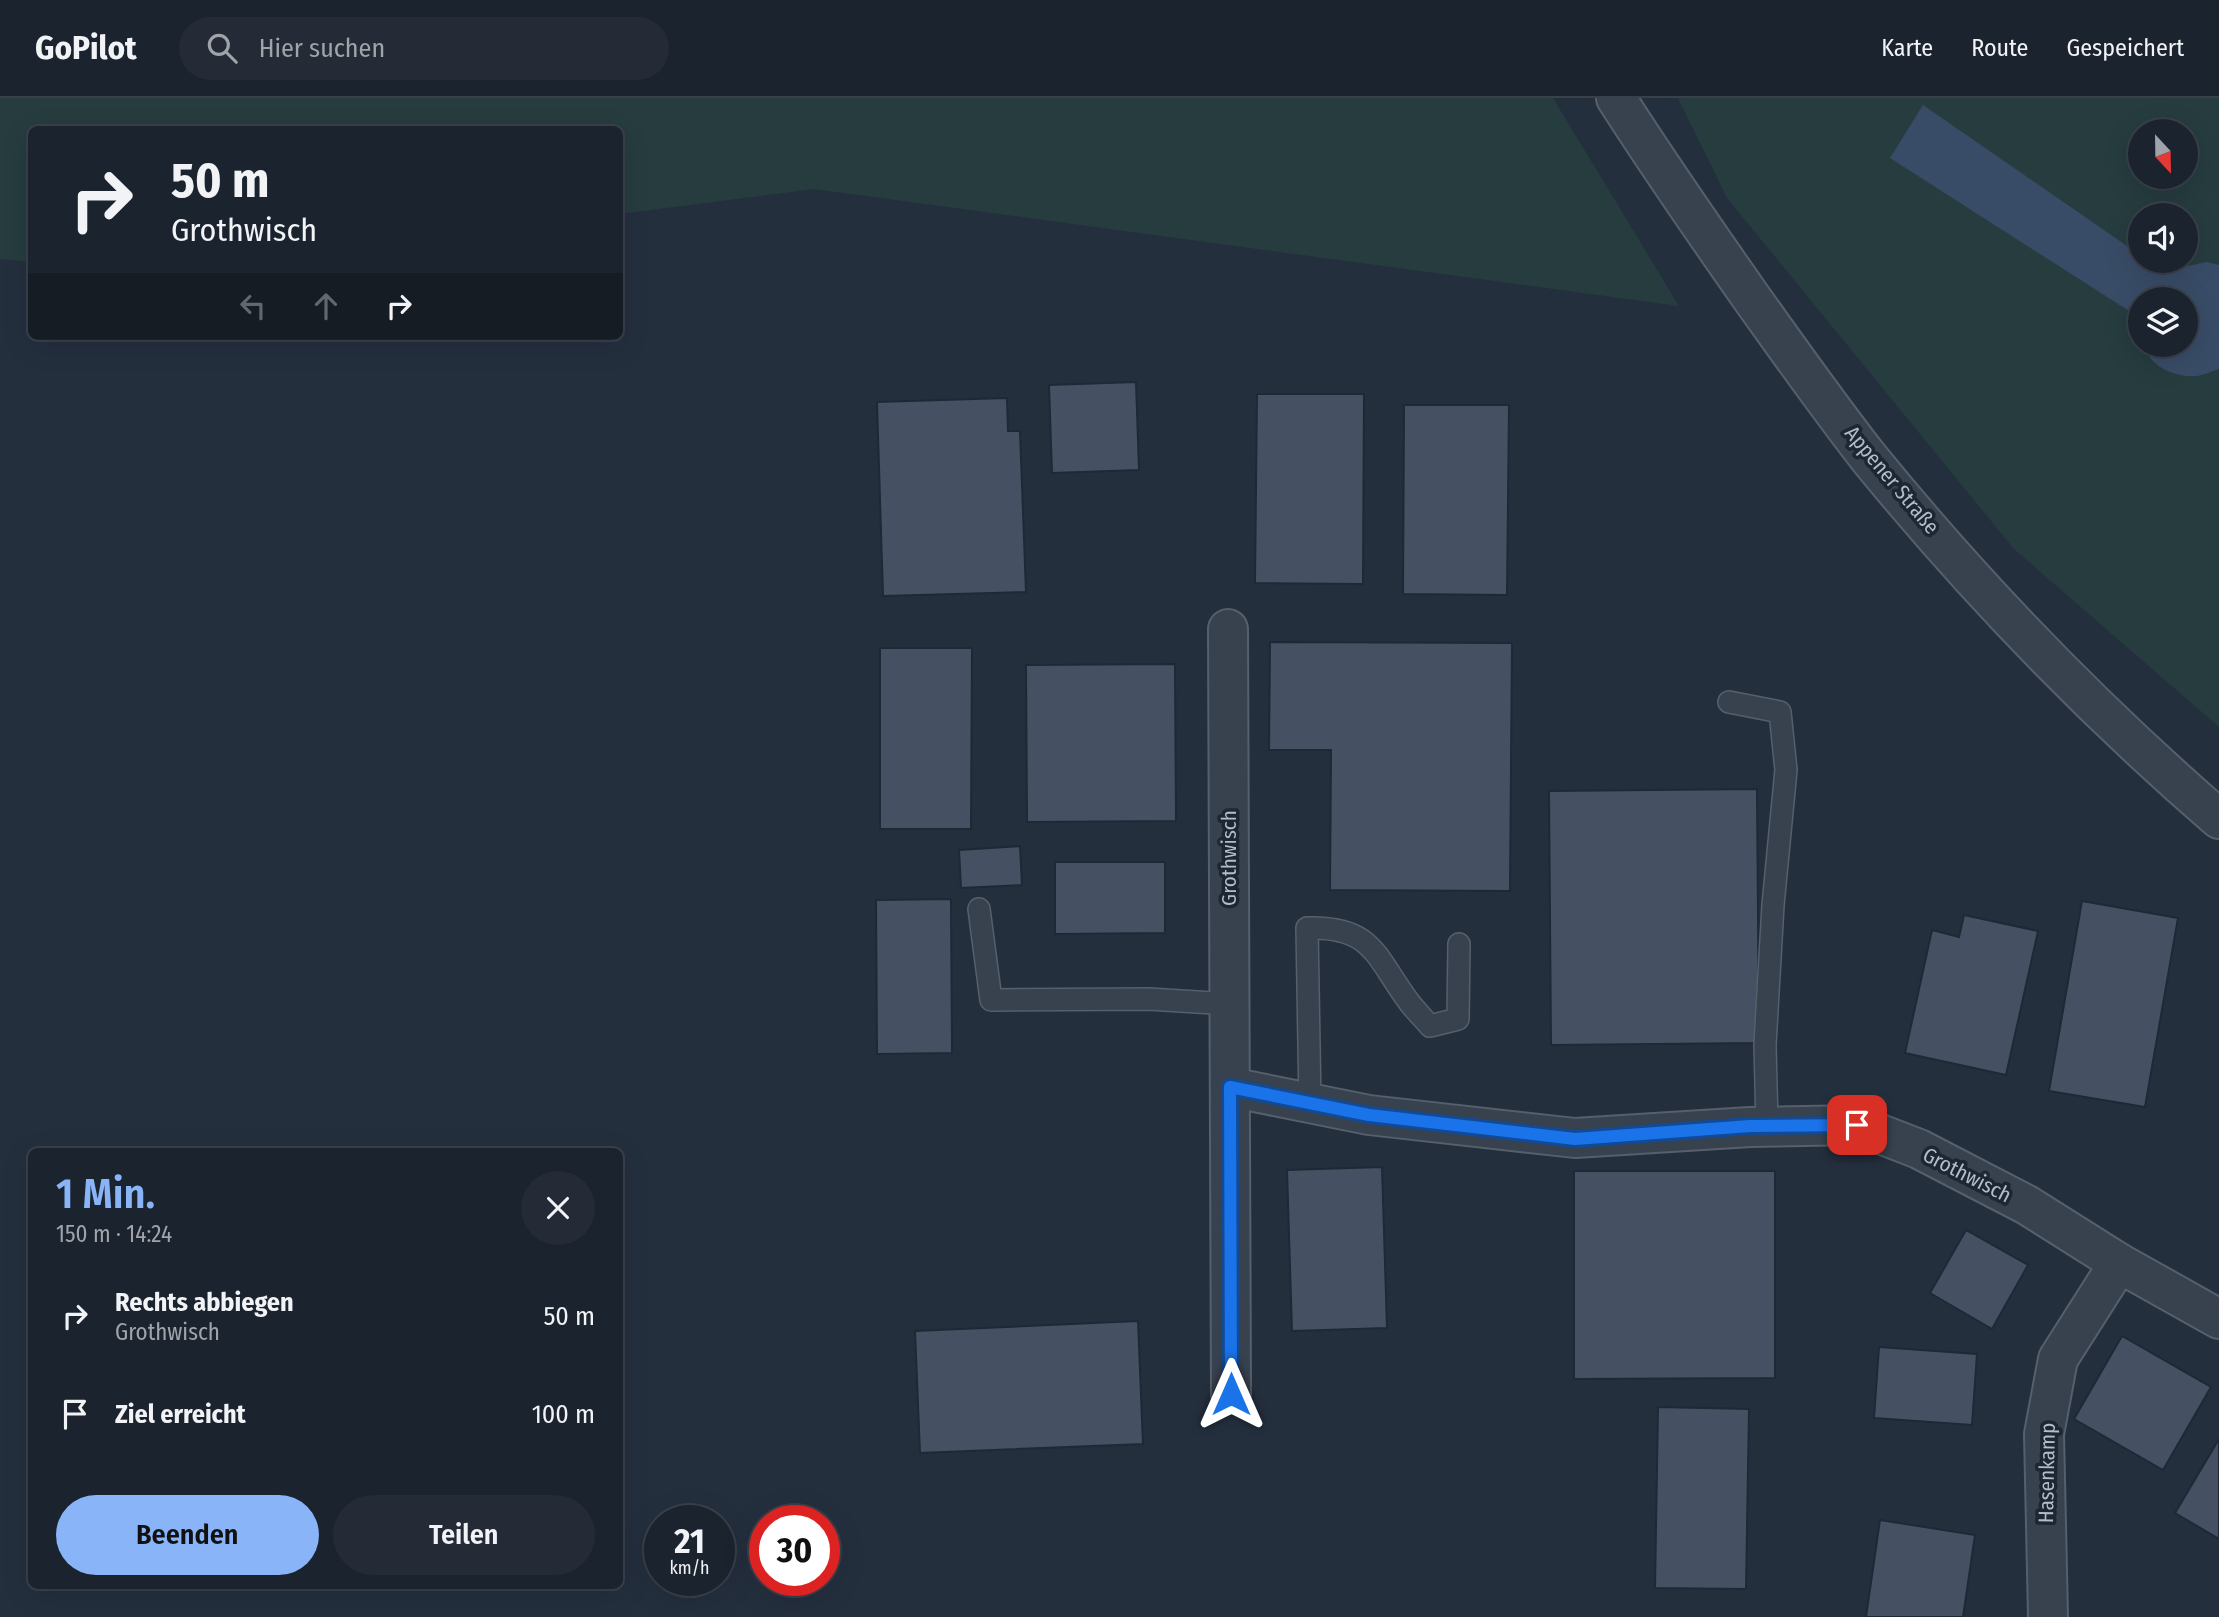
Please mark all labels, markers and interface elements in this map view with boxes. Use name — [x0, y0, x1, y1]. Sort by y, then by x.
search box — [179, 17, 669, 80]
text: GoPilot — [35, 28, 137, 68]
icon: search — [203, 29, 241, 67]
text: Hier suchen — [259, 33, 385, 64]
text: Karte — [1881, 34, 1933, 62]
text: Route — [1971, 34, 2028, 62]
text: Gespeichert — [2066, 34, 2184, 62]
north arrow — [2128, 119, 2198, 189]
map controls — [2128, 119, 2198, 357]
text: 50 m — [171, 151, 269, 210]
icon: right — [56, 154, 147, 245]
button: sound — [2128, 203, 2198, 273]
text: Grothwisch — [171, 211, 317, 249]
icon: left — [234, 287, 272, 325]
icon: ahead — [307, 287, 345, 325]
icon: right — [380, 287, 418, 325]
button: layers — [2128, 287, 2198, 357]
street label: Appener Straße — [1839, 421, 1945, 539]
street label: Grothwisch — [1216, 810, 1242, 906]
pin — [1827, 1095, 1887, 1155]
icon: arrive — [1838, 1106, 1876, 1144]
street label: Grothwisch — [1918, 1142, 2016, 1208]
text: 1 Min. — [56, 1169, 155, 1219]
button: close — [521, 1171, 595, 1245]
text: 150 m · 14:24 — [56, 1220, 172, 1248]
text: Rechts abbiegen — [115, 1287, 294, 1318]
icon: right — [56, 1297, 94, 1335]
text: 50 m — [543, 1301, 595, 1332]
text: Grothwisch — [115, 1318, 220, 1346]
position arrow — [1194, 1357, 1268, 1431]
icon: arrive — [56, 1395, 94, 1433]
text: Ziel erreicht — [115, 1399, 246, 1430]
text: 100 m — [532, 1399, 595, 1430]
street label: Hasenkamp — [2033, 1423, 2061, 1523]
button: Beenden — [56, 1495, 319, 1575]
button: Teilen — [333, 1495, 595, 1575]
speed limit sign: 30 — [749, 1505, 840, 1596]
text: 21 — [674, 1520, 705, 1562]
text: km/h — [669, 1557, 710, 1579]

